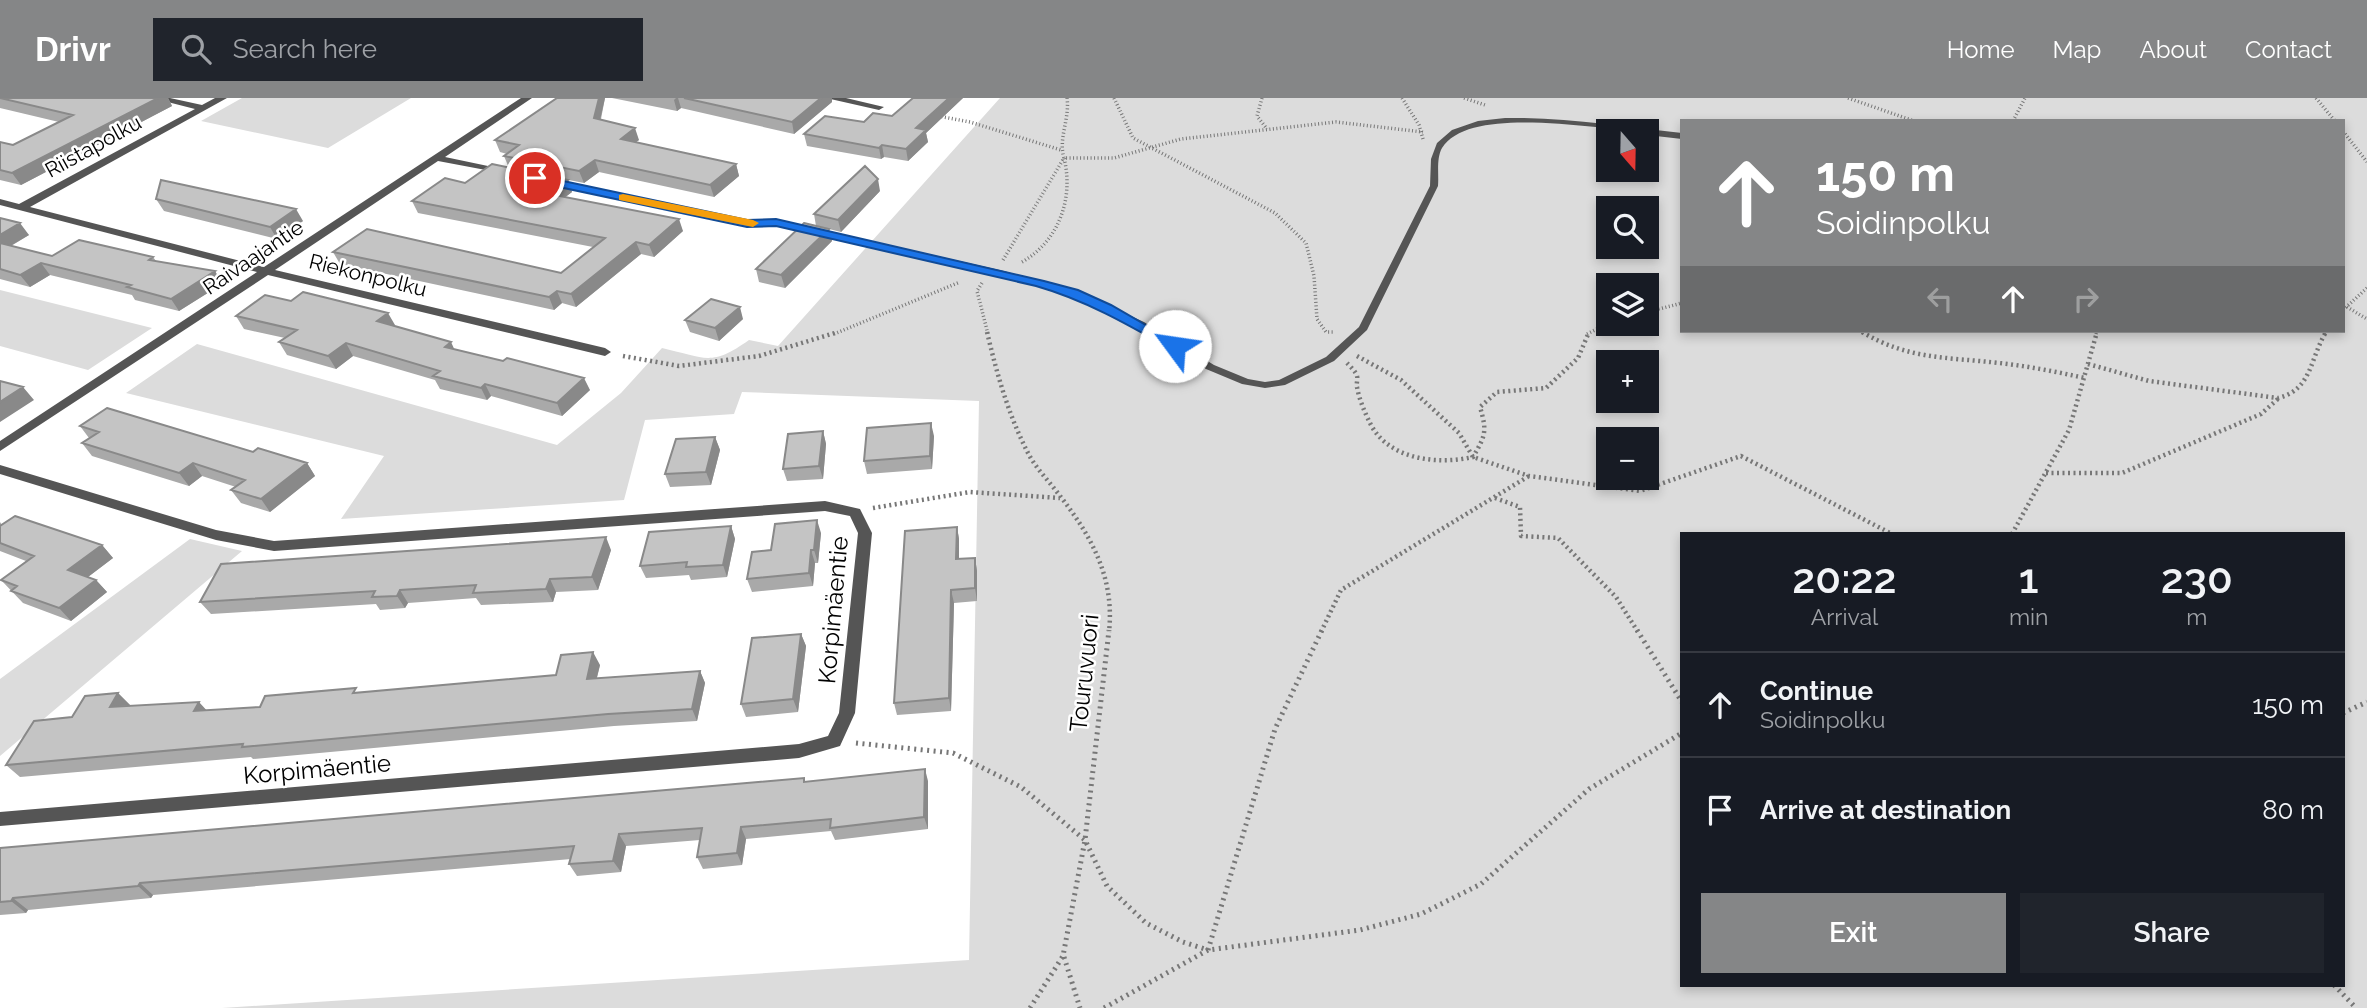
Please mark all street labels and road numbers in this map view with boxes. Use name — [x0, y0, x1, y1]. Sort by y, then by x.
street label: Riistapolku — [41, 109, 145, 183]
street label: Raivaajantie — [198, 214, 308, 300]
street label: Riekonpolku — [306, 248, 430, 302]
street label: Korpimäentie — [812, 535, 854, 685]
street label: Touruvuori — [1063, 613, 1105, 733]
street label: Korpimäentie — [242, 748, 392, 790]

